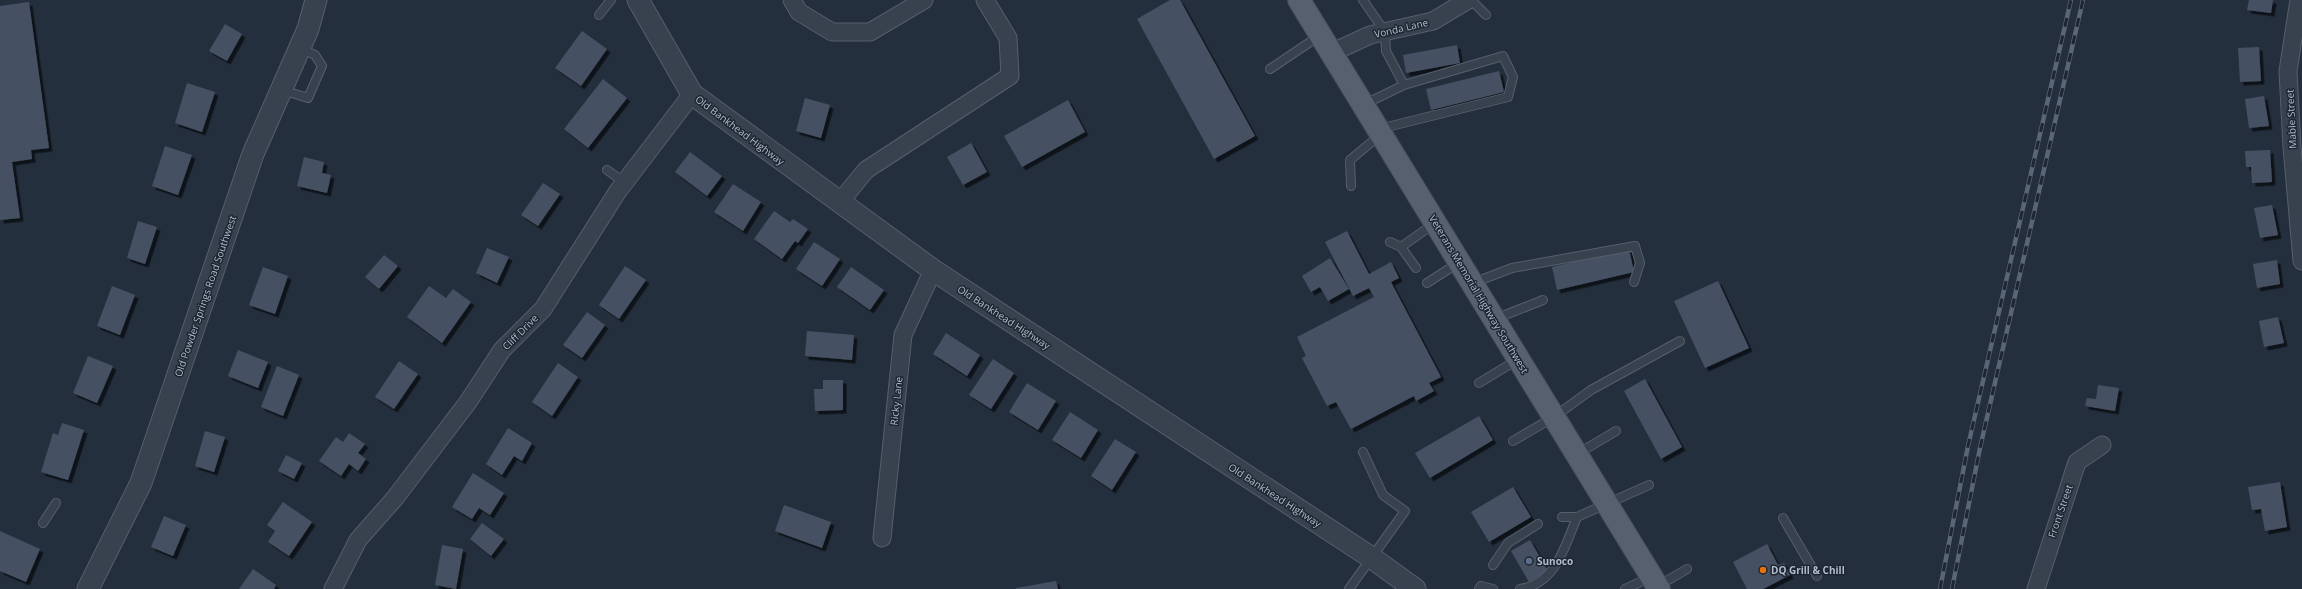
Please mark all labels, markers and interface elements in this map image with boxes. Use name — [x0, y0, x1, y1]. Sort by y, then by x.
street label: Vonda Lane — [1373, 15, 1430, 41]
street label: Mable Street — [2282, 89, 2300, 149]
street label: Old Bankhead Highway — [693, 92, 788, 169]
street label: Veterans Memorial Highway Southwest — [1426, 212, 1532, 376]
street label: Old Powder Springs Road Southwest — [171, 213, 239, 379]
street label: Old Bankhead Highway — [955, 282, 1054, 353]
street label: Cliff Drive — [499, 311, 541, 353]
street label: Ricky Lane — [886, 376, 906, 426]
street label: Old Bankhead Highway — [1226, 460, 1325, 531]
street label: Front Street — [2044, 482, 2076, 540]
place label: Sunoco — [1537, 554, 1573, 568]
marker: Sunoco — [1524, 556, 1534, 566]
place label: DQ Grill & Chill — [1771, 563, 1845, 577]
marker: DQ Grill & Chill — [1758, 565, 1768, 575]

